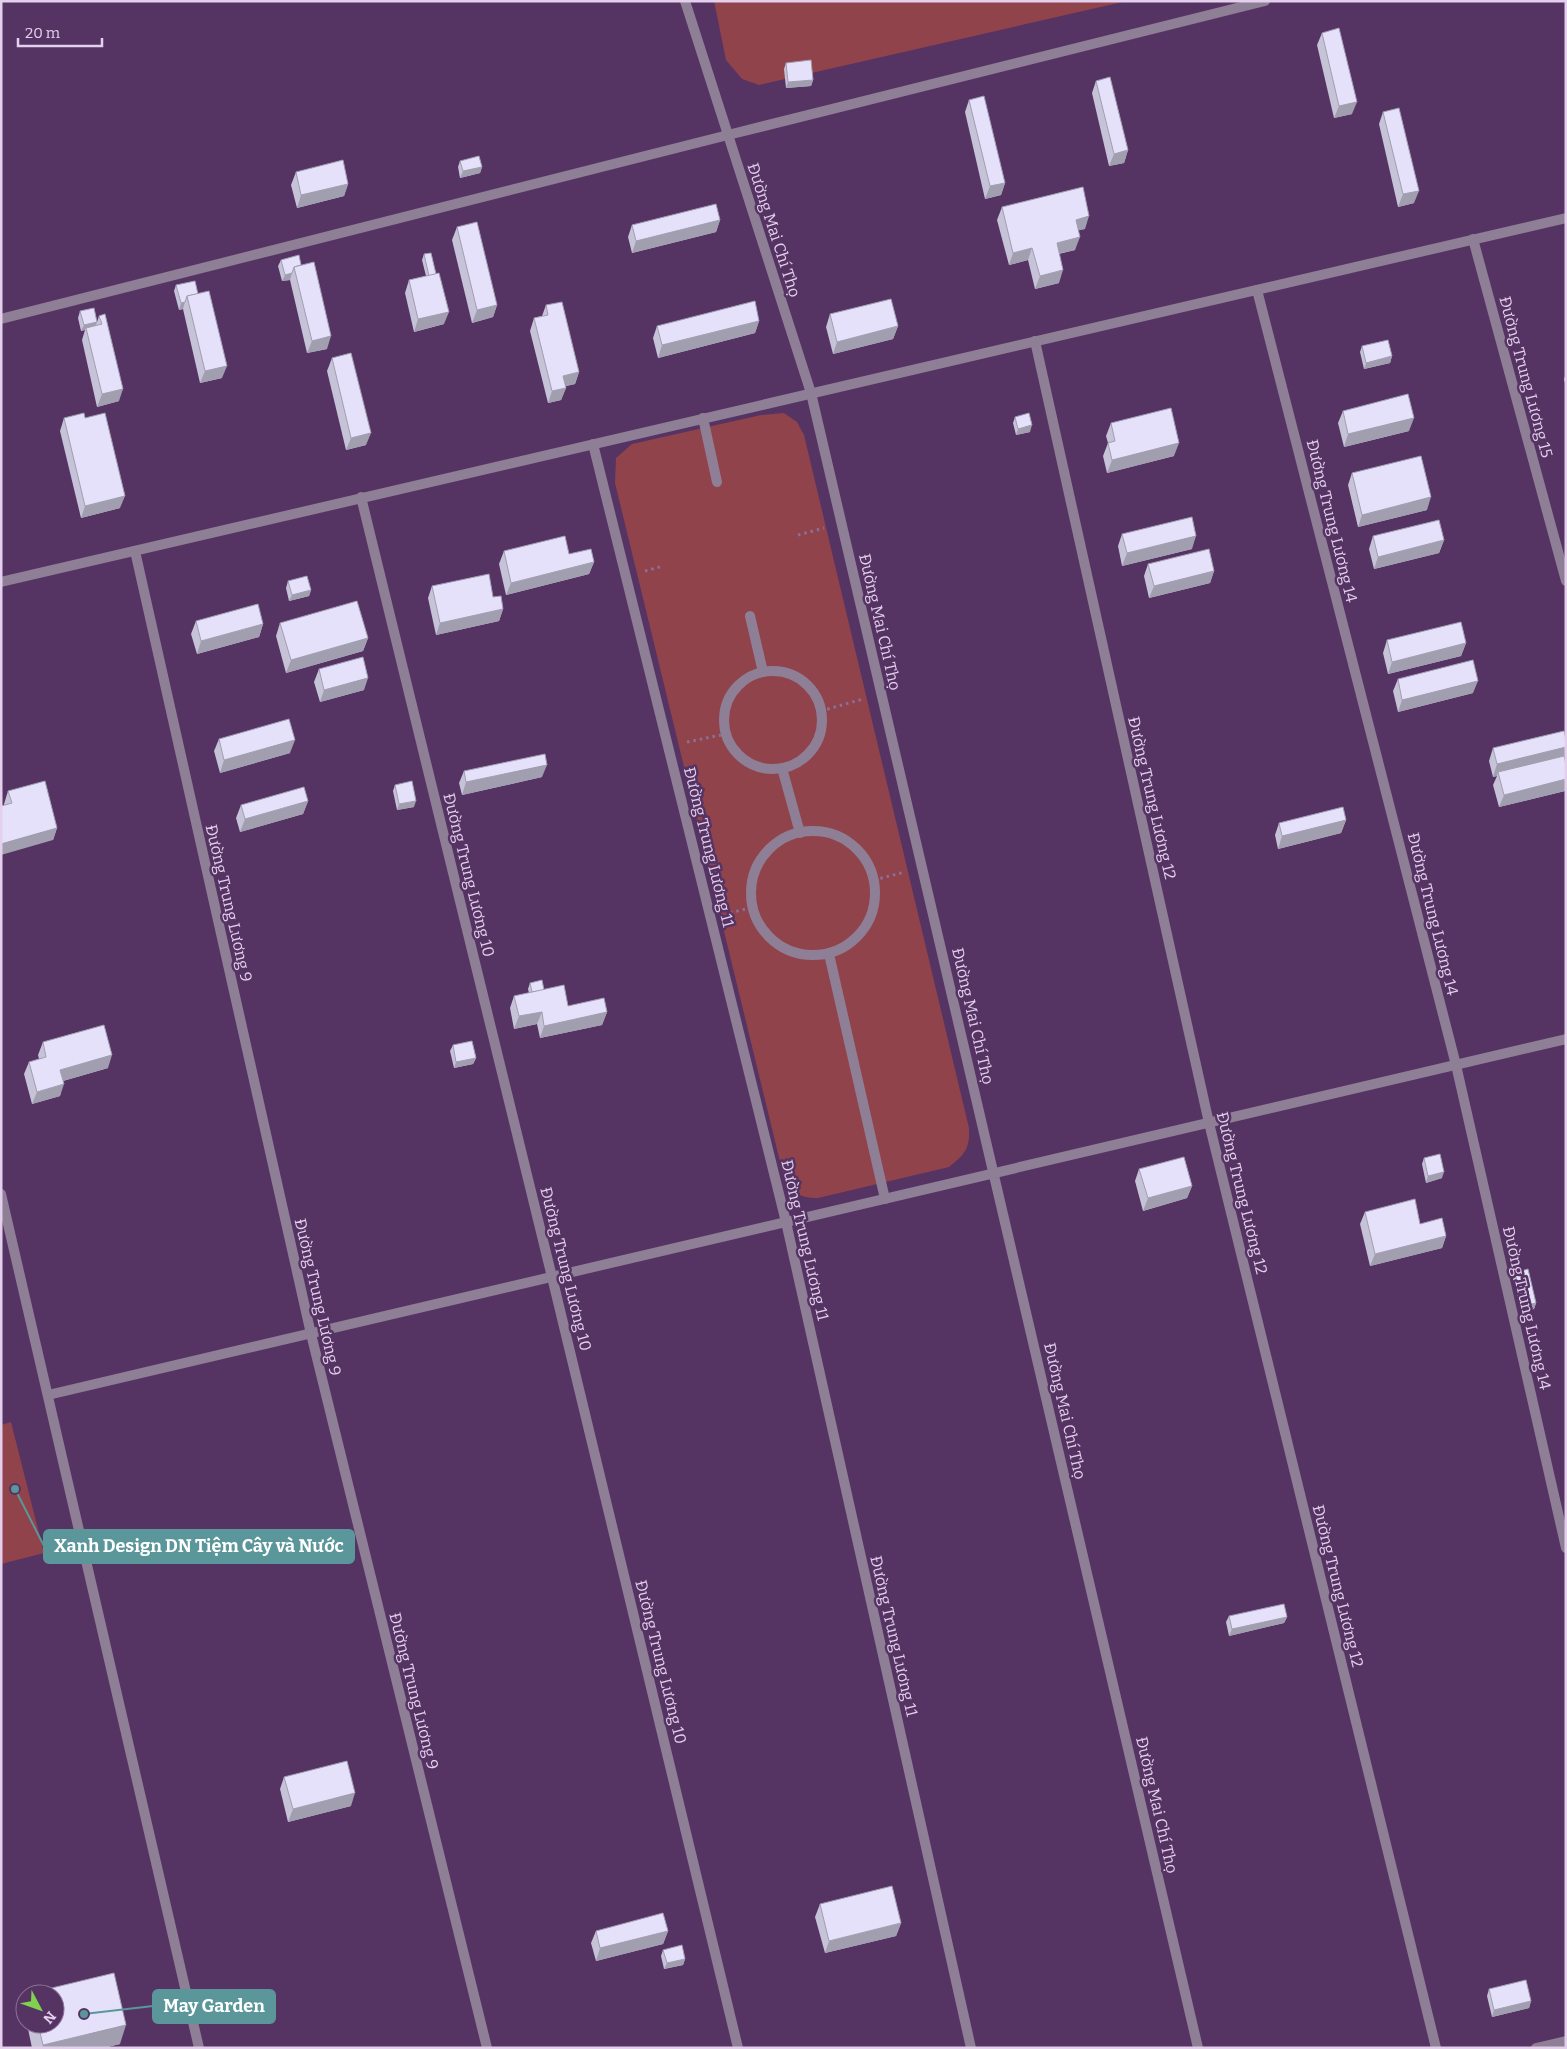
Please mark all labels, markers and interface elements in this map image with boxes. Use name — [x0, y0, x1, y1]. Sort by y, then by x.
scale bar — [18, 15, 101, 47]
text: 20 m — [25, 24, 61, 42]
street label: Đường Mai Chí Thọ — [743, 161, 805, 299]
street label: Đường Trung Lương 15 — [1495, 294, 1557, 460]
street label: Đường Trung Lương 14 — [1303, 438, 1362, 605]
street label: Đường Mai Chí Thọ — [855, 552, 905, 692]
street label: Đường Trung Lương 12 — [1124, 715, 1180, 881]
street label: Đường Trung Lương 11 — [680, 765, 738, 929]
street label: Đường Trung Lương 10 — [439, 791, 499, 959]
street label: Đường Trung Lương 9 — [202, 823, 256, 983]
street label: Đường Trung Lương 14 — [1404, 831, 1463, 998]
street label: Đường Mai Chí Thọ — [948, 946, 998, 1086]
street label: Đường Trung Lương 12 — [1213, 1110, 1271, 1276]
street label: Đường Trung Lương 11 — [777, 1158, 833, 1323]
street label: Đường Trung Lương 10 — [536, 1185, 596, 1353]
street label: Đường Trung Lương 9 — [291, 1217, 345, 1377]
street label: Đường Trung Lương 14 — [1499, 1224, 1555, 1392]
street label: Đường Mai Chí Thọ — [1040, 1341, 1090, 1481]
street label: Đường Trung Lương 12 — [1309, 1503, 1367, 1669]
callout: Xanh Design DN Tiệm Cây và Nước — [44, 1530, 354, 1563]
text: Xanh Design DN Tiệm Cây và Nước — [54, 1535, 344, 1557]
street label: Đường Trung Lương 11 — [866, 1554, 922, 1719]
street label: Đường Trung Lương 10 — [631, 1578, 691, 1746]
street label: Đường Trung Lương 9 — [385, 1611, 443, 1771]
street label: Đường Mai Chí Thọ — [1132, 1735, 1182, 1875]
north arrow — [15, 1984, 65, 2034]
callout: May Garden — [153, 1990, 275, 2023]
text: May Garden — [163, 1995, 265, 2017]
text: N — [39, 2008, 59, 2027]

